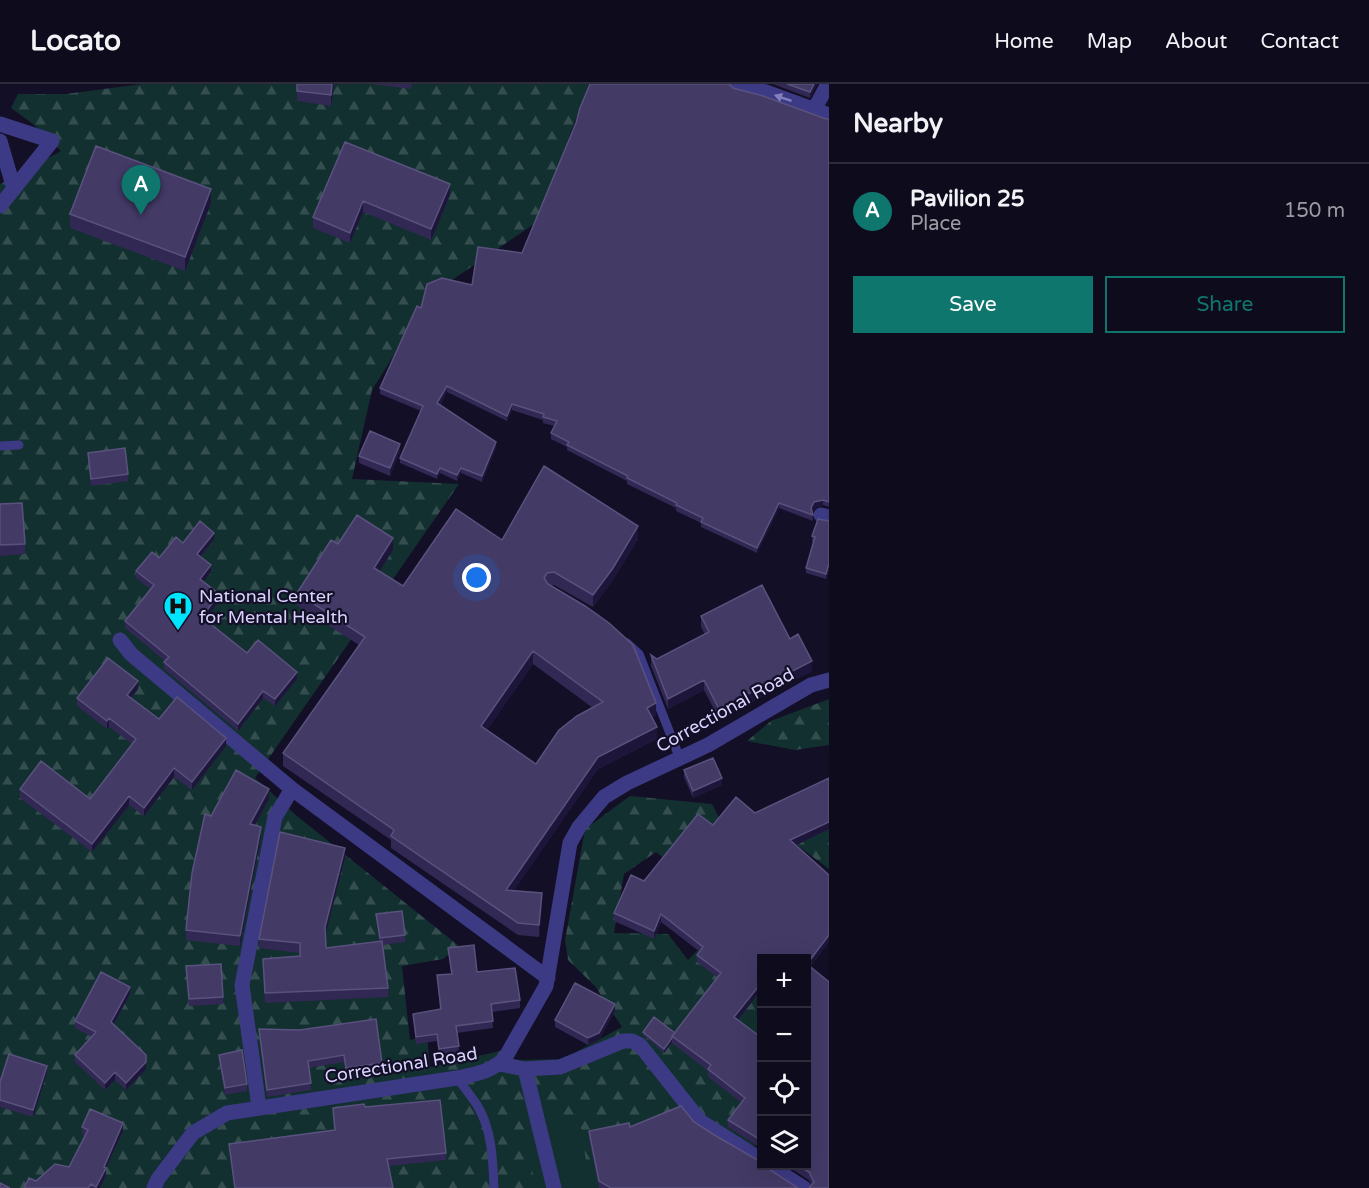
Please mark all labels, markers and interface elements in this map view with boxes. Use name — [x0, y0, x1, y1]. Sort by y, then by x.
text: Locato — [30, 24, 121, 58]
text: Home — [994, 29, 1054, 54]
text: Map — [1087, 29, 1132, 54]
text: About — [1165, 29, 1227, 54]
text: Contact — [1260, 29, 1339, 54]
one-way arrow — [774, 92, 792, 102]
text: Nearby — [853, 108, 943, 139]
pin: A — [122, 166, 160, 215]
text: Pavilion 25 — [910, 186, 1025, 212]
text: A — [865, 199, 880, 223]
text: 150 m — [1284, 199, 1345, 223]
text: Place — [910, 212, 961, 236]
button: Save — [853, 276, 1093, 333]
button: Share — [1105, 276, 1345, 333]
your location — [462, 563, 491, 592]
place label: National Center for Mental Health — [199, 585, 348, 628]
hospital icon: National Center for Mental Health — [162, 590, 194, 632]
street label: Correctional Road — [652, 663, 798, 757]
map controls — [757, 954, 811, 1170]
button: + — [757, 954, 811, 1008]
button: − — [757, 1008, 811, 1062]
street label: Correctional Road — [323, 1042, 479, 1088]
button: locate — [757, 1062, 811, 1116]
button: layers — [757, 1116, 811, 1170]

